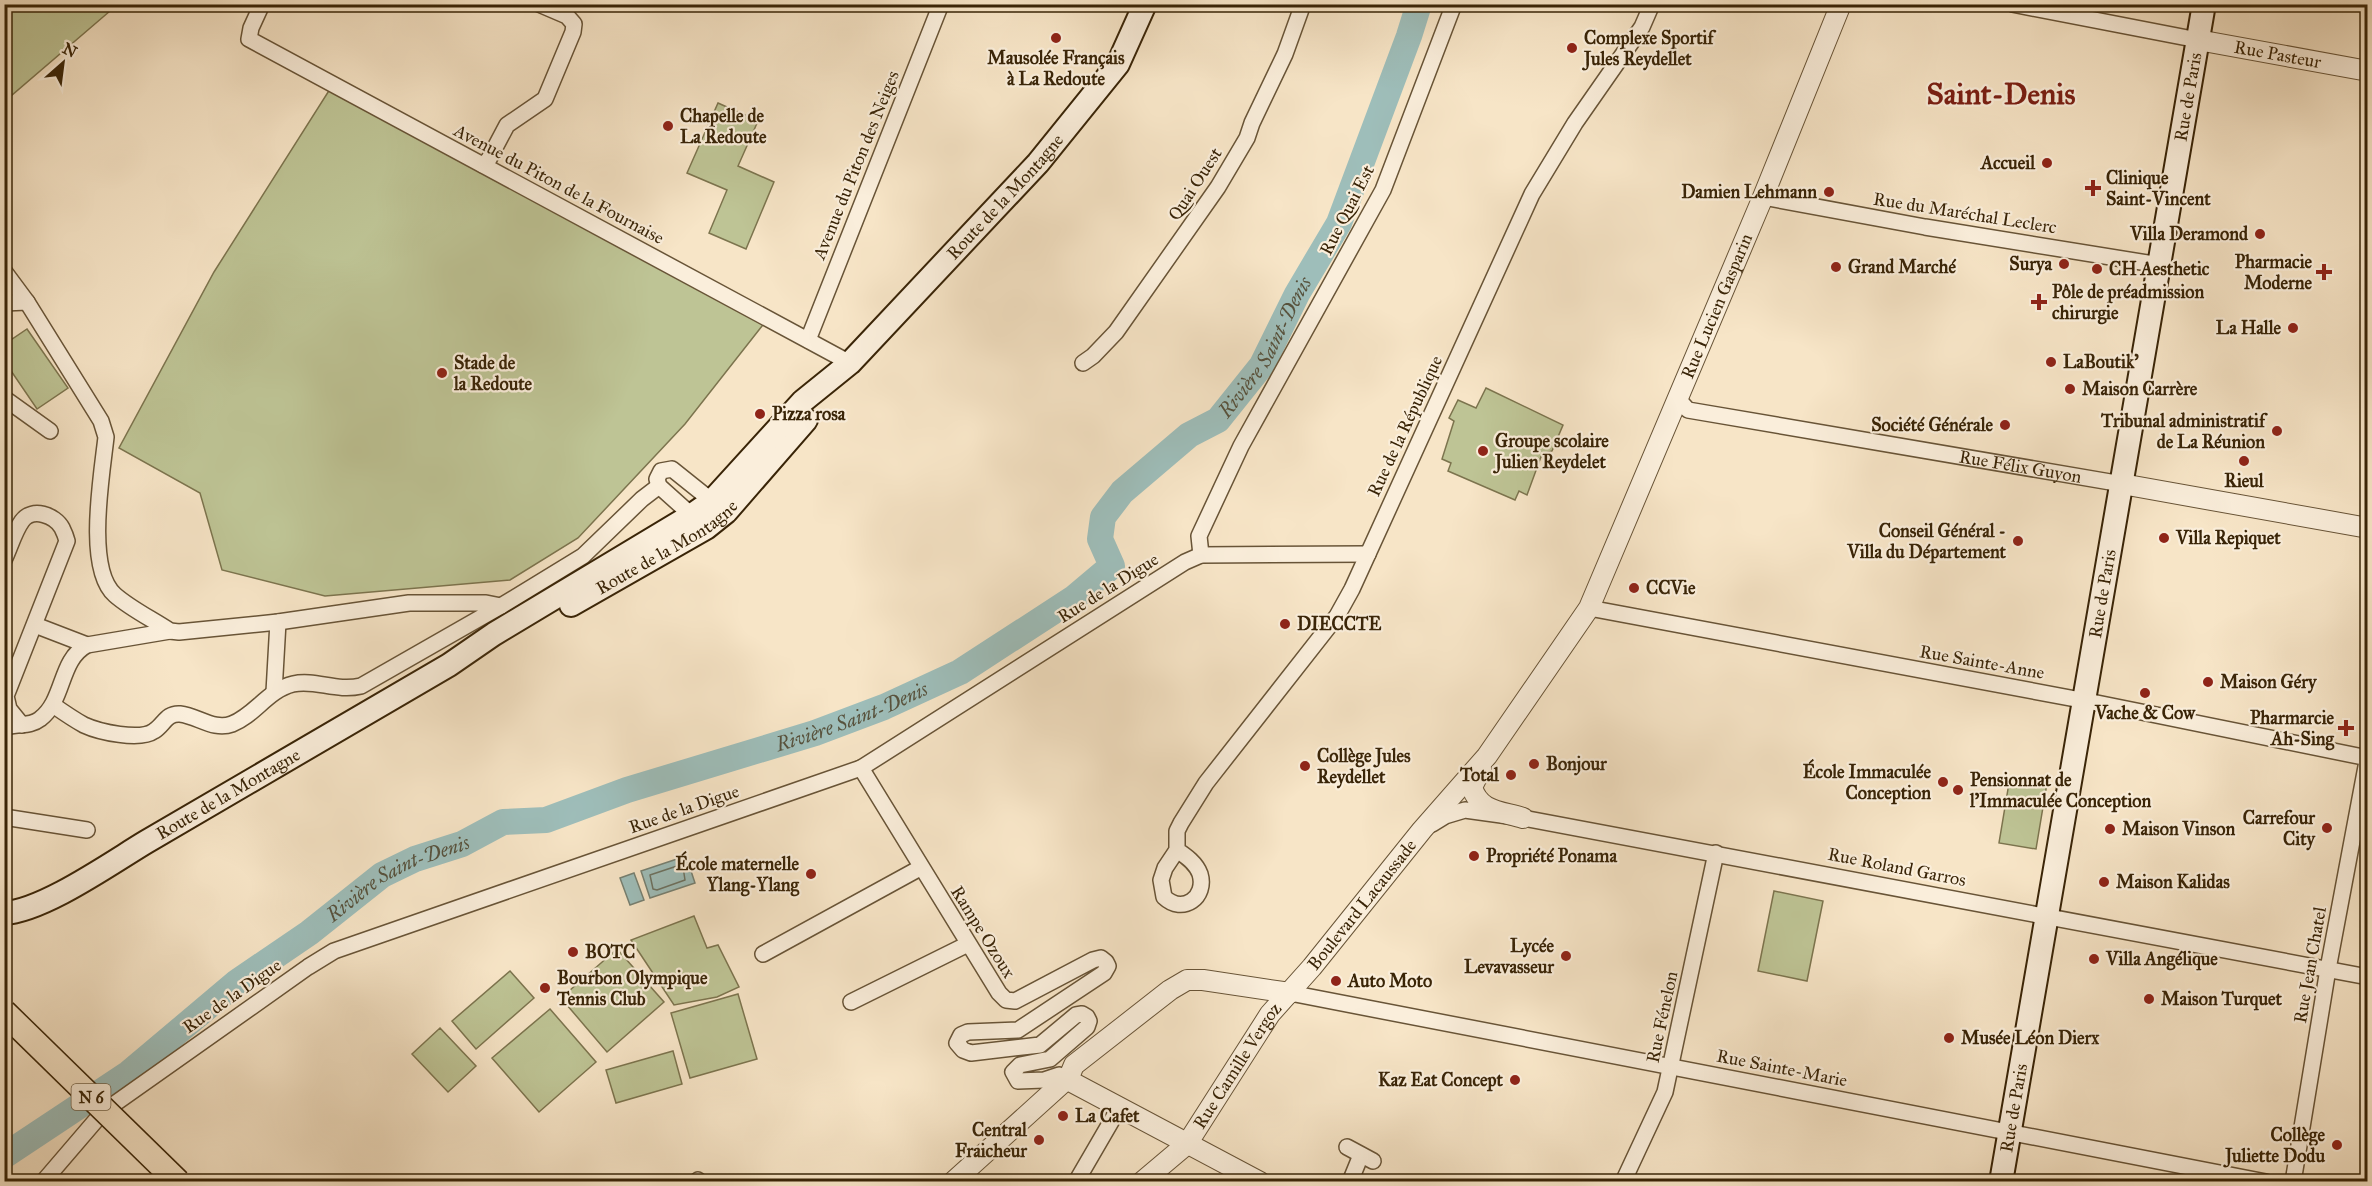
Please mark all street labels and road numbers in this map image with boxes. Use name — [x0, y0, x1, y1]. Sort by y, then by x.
street label: Rue Pasteur — [2232, 36, 2323, 73]
street label: Rue de Paris — [2170, 51, 2206, 143]
street label: Avenue du Piton des Neiges — [808, 67, 905, 264]
street label: Avenue du Piton de la Fournaise — [449, 119, 668, 249]
street label: Route de la Montagne — [942, 129, 1068, 264]
street label: Quai Ouest — [1163, 143, 1227, 225]
street label: Rue Quai Est — [1315, 161, 1379, 259]
street label: Rue du Maréchal Leclerc — [1872, 188, 2059, 238]
street label: Rue Lucien Gasparin — [1676, 230, 1757, 382]
street label: Rue de la République — [1363, 352, 1448, 500]
street label: Rue Félix Guyon — [1957, 445, 2084, 488]
street label: Route de la Montagne — [592, 495, 742, 599]
street label: Rue de la Digue — [1053, 548, 1163, 629]
street label: Rue de Paris — [2084, 548, 2121, 640]
street label: Rue Sainte-Anne — [1918, 640, 2046, 684]
street label: Route de la Montagne — [152, 744, 304, 845]
street label: Rue de la Digue — [626, 780, 742, 839]
street label: Boulevard Lacaussade — [1303, 835, 1421, 975]
street label: Rue Roland Garros — [1826, 843, 1968, 891]
street label: Rampe Ozoux — [946, 882, 1020, 982]
street label: Rue Jean Chatel — [2289, 905, 2332, 1025]
street label: Rue de la Digue — [179, 954, 286, 1039]
street label: Rue Fénelon — [1642, 969, 1683, 1065]
street label: Rue Camille Vergoz — [1189, 998, 1286, 1133]
street label: Rue Sainte-Marie — [1715, 1045, 1849, 1091]
street label: Rue de Paris — [1995, 1062, 2032, 1154]
road number: N 6 — [72, 1084, 110, 1110]

